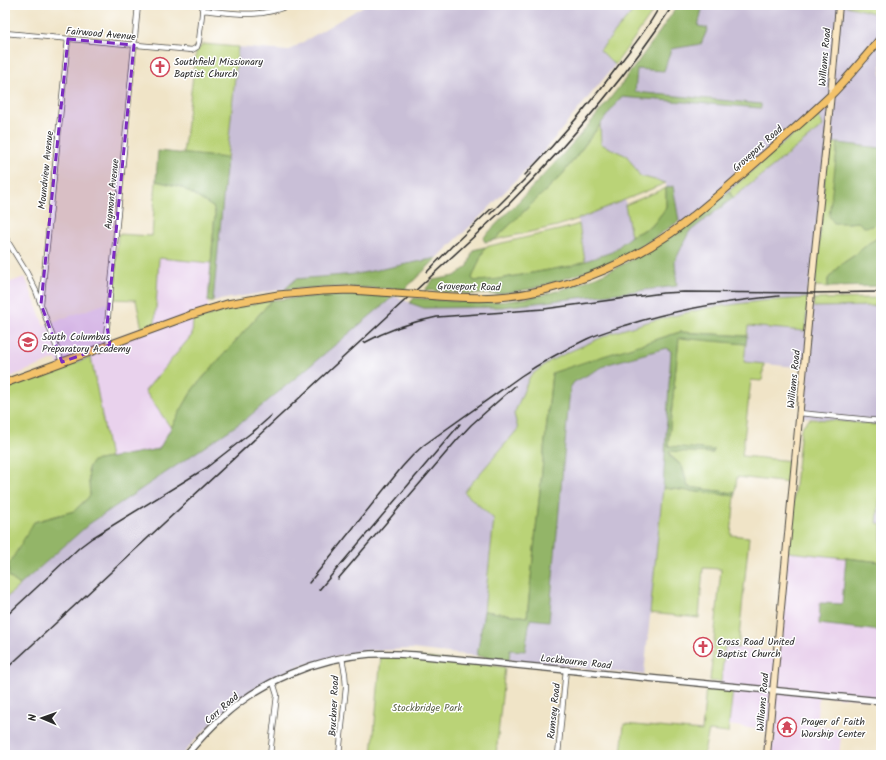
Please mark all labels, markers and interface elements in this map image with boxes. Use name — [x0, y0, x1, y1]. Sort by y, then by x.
street label: Fairwood Avenue — [65, 23, 137, 45]
street label: Williams Road — [814, 26, 836, 87]
place label: Southfield Missionary Baptist Church — [174, 54, 263, 82]
church icon: Southfield Missionary Baptist Church — [149, 56, 171, 78]
street label: Groveport Road — [729, 121, 787, 176]
street label: Moundview Avenue — [34, 130, 58, 210]
street label: Augmont Avenue — [100, 158, 124, 230]
street label: Groveport Road — [437, 278, 502, 296]
place label: South Columbus Preparatory Academy — [42, 329, 131, 357]
school or university icon: South Columbus Preparatory Academy — [17, 331, 39, 353]
street label: Williams Road — [783, 348, 805, 409]
place label: Cross Road United Baptist Church — [717, 634, 795, 662]
church icon: Cross Road United Baptist Church — [692, 636, 714, 658]
street label: Lockbourne Road — [540, 650, 613, 674]
street label: Williams Road — [752, 671, 774, 732]
street label: Bruckner Road — [324, 674, 344, 737]
street label: Rumsey Road — [543, 681, 565, 740]
street label: Corr Road — [201, 689, 243, 728]
north arrow — [22, 698, 62, 738]
park label: Stockbridge Park — [392, 700, 462, 716]
text: N — [24, 714, 42, 721]
place label: Prayer of Faith Worship Center — [801, 714, 866, 742]
temple icon: Prayer of Faith Worship Center — [776, 716, 798, 738]

